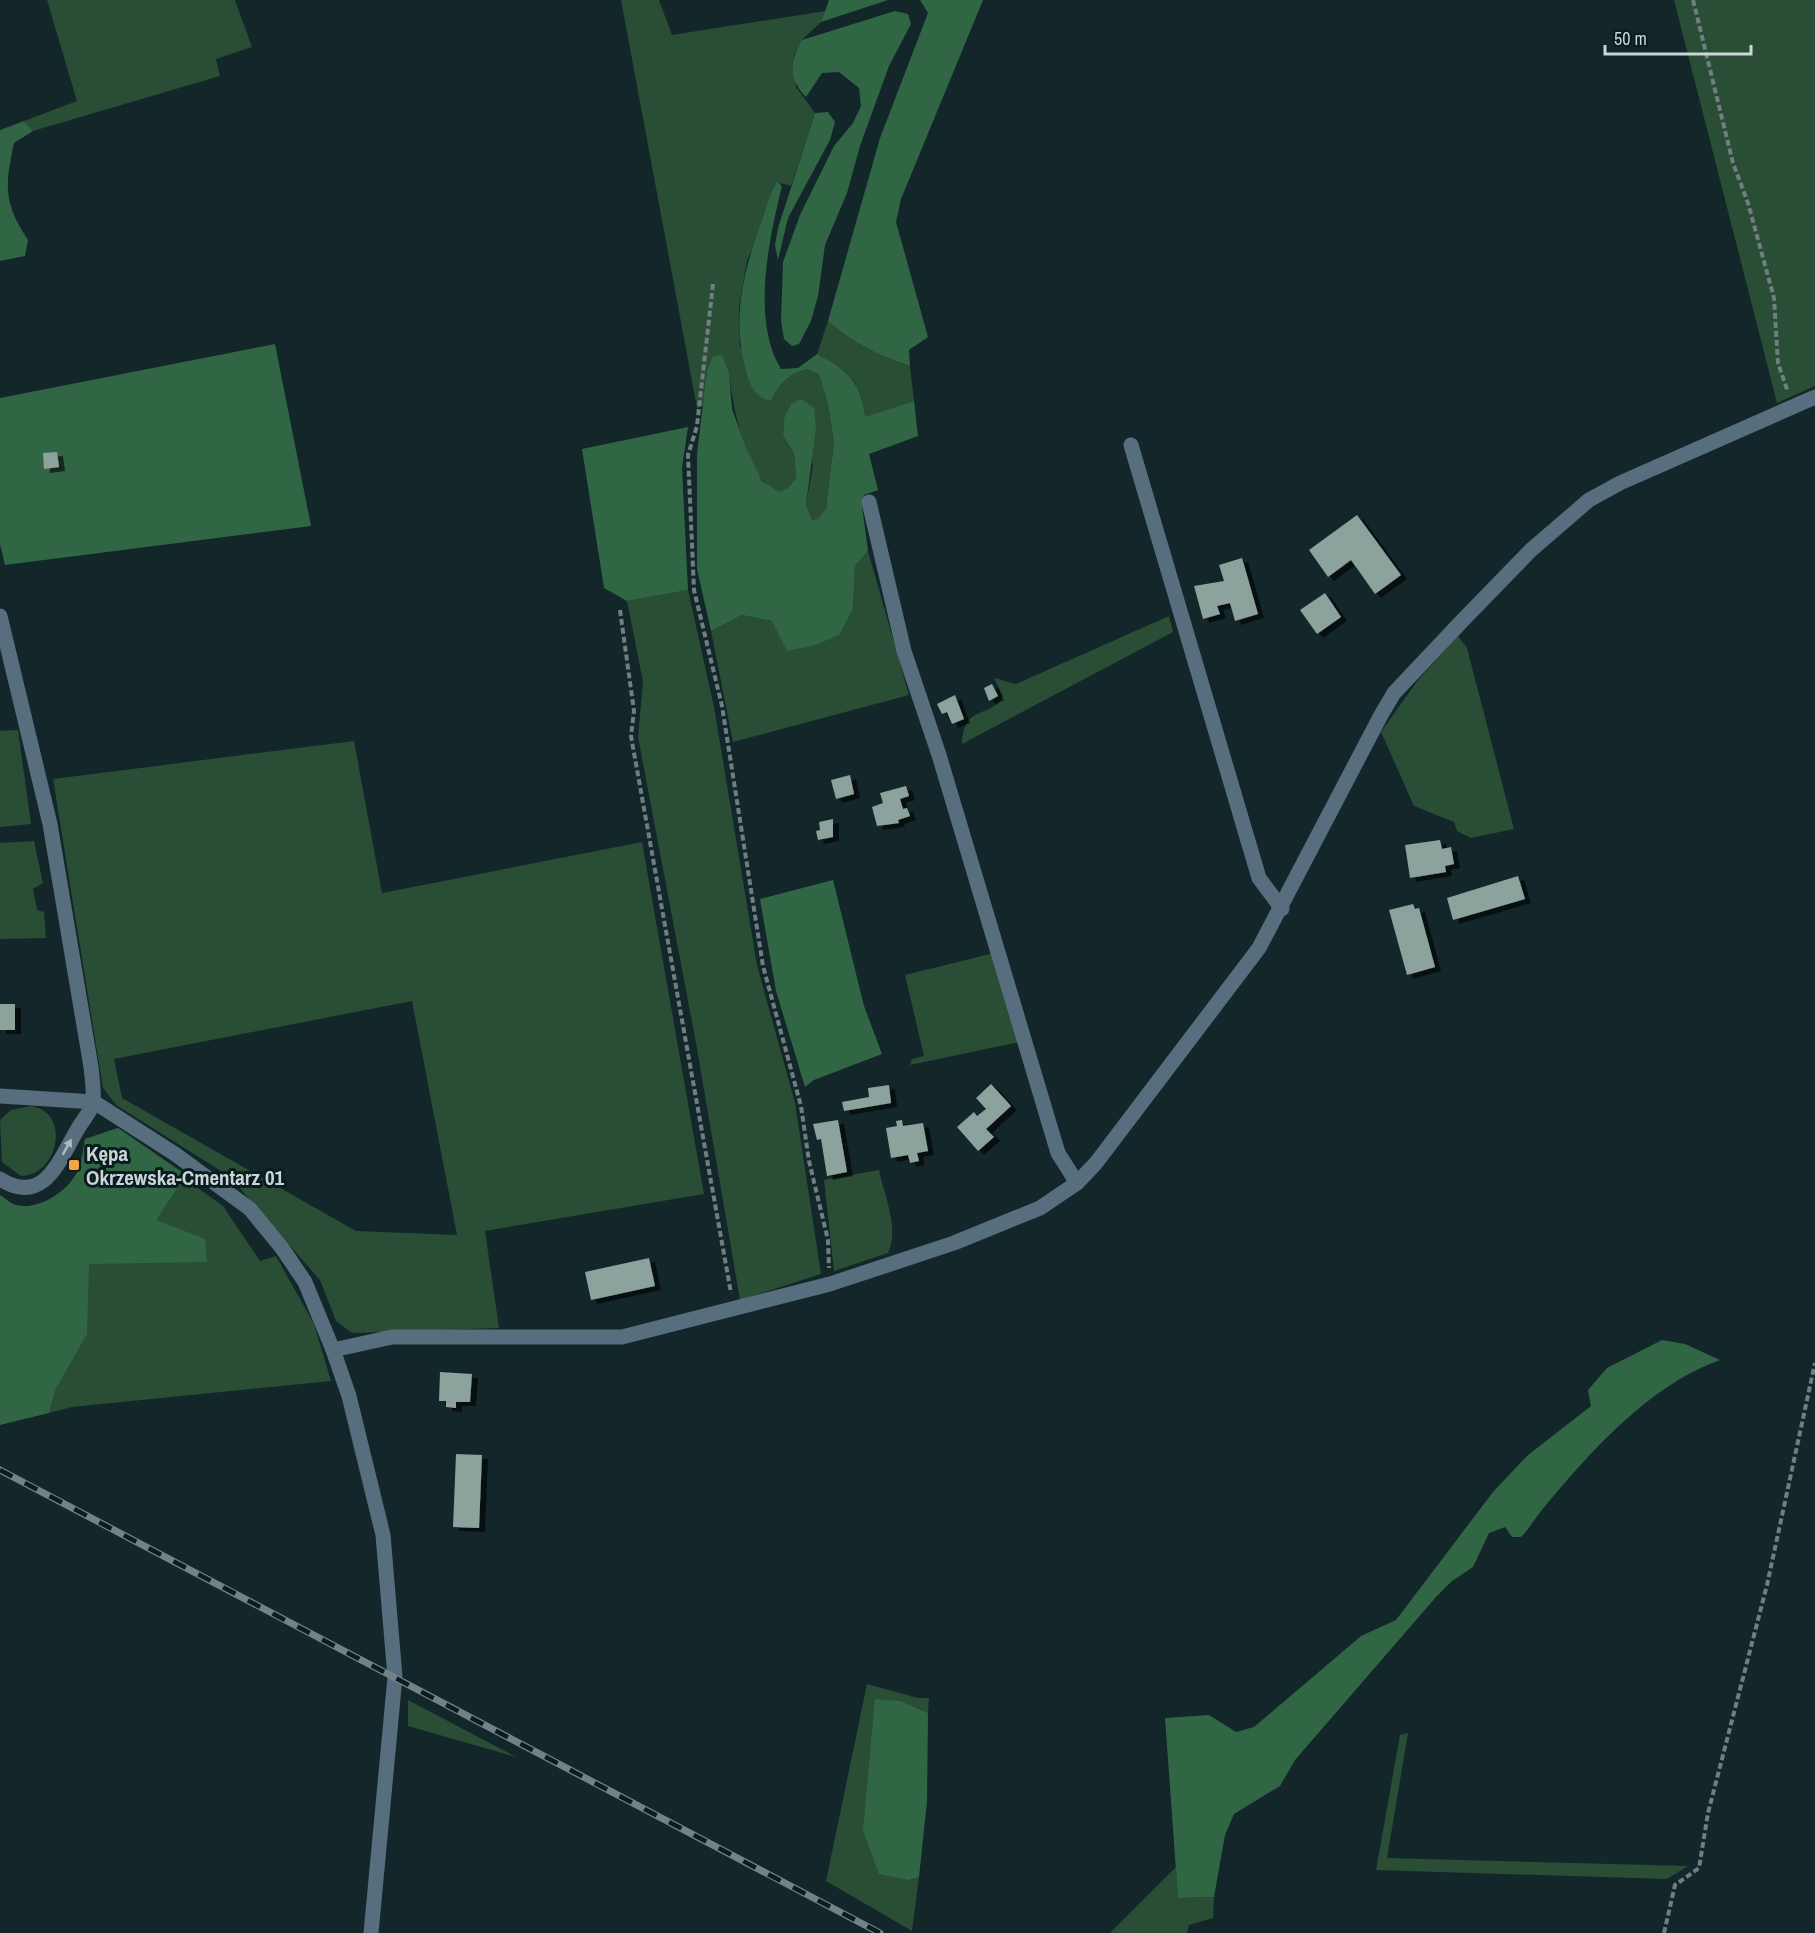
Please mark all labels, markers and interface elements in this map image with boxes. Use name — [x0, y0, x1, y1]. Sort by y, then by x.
scale bar — [1605, 18, 1750, 56]
text: 50 m — [1614, 26, 1647, 51]
one-way arrow — [62, 1138, 72, 1155]
place label: Kępa Okrzewska-Cmentarz 01 — [86, 1139, 285, 1192]
marker: Kępa Okrzewska-Cmentarz 01 — [67, 1158, 81, 1172]

